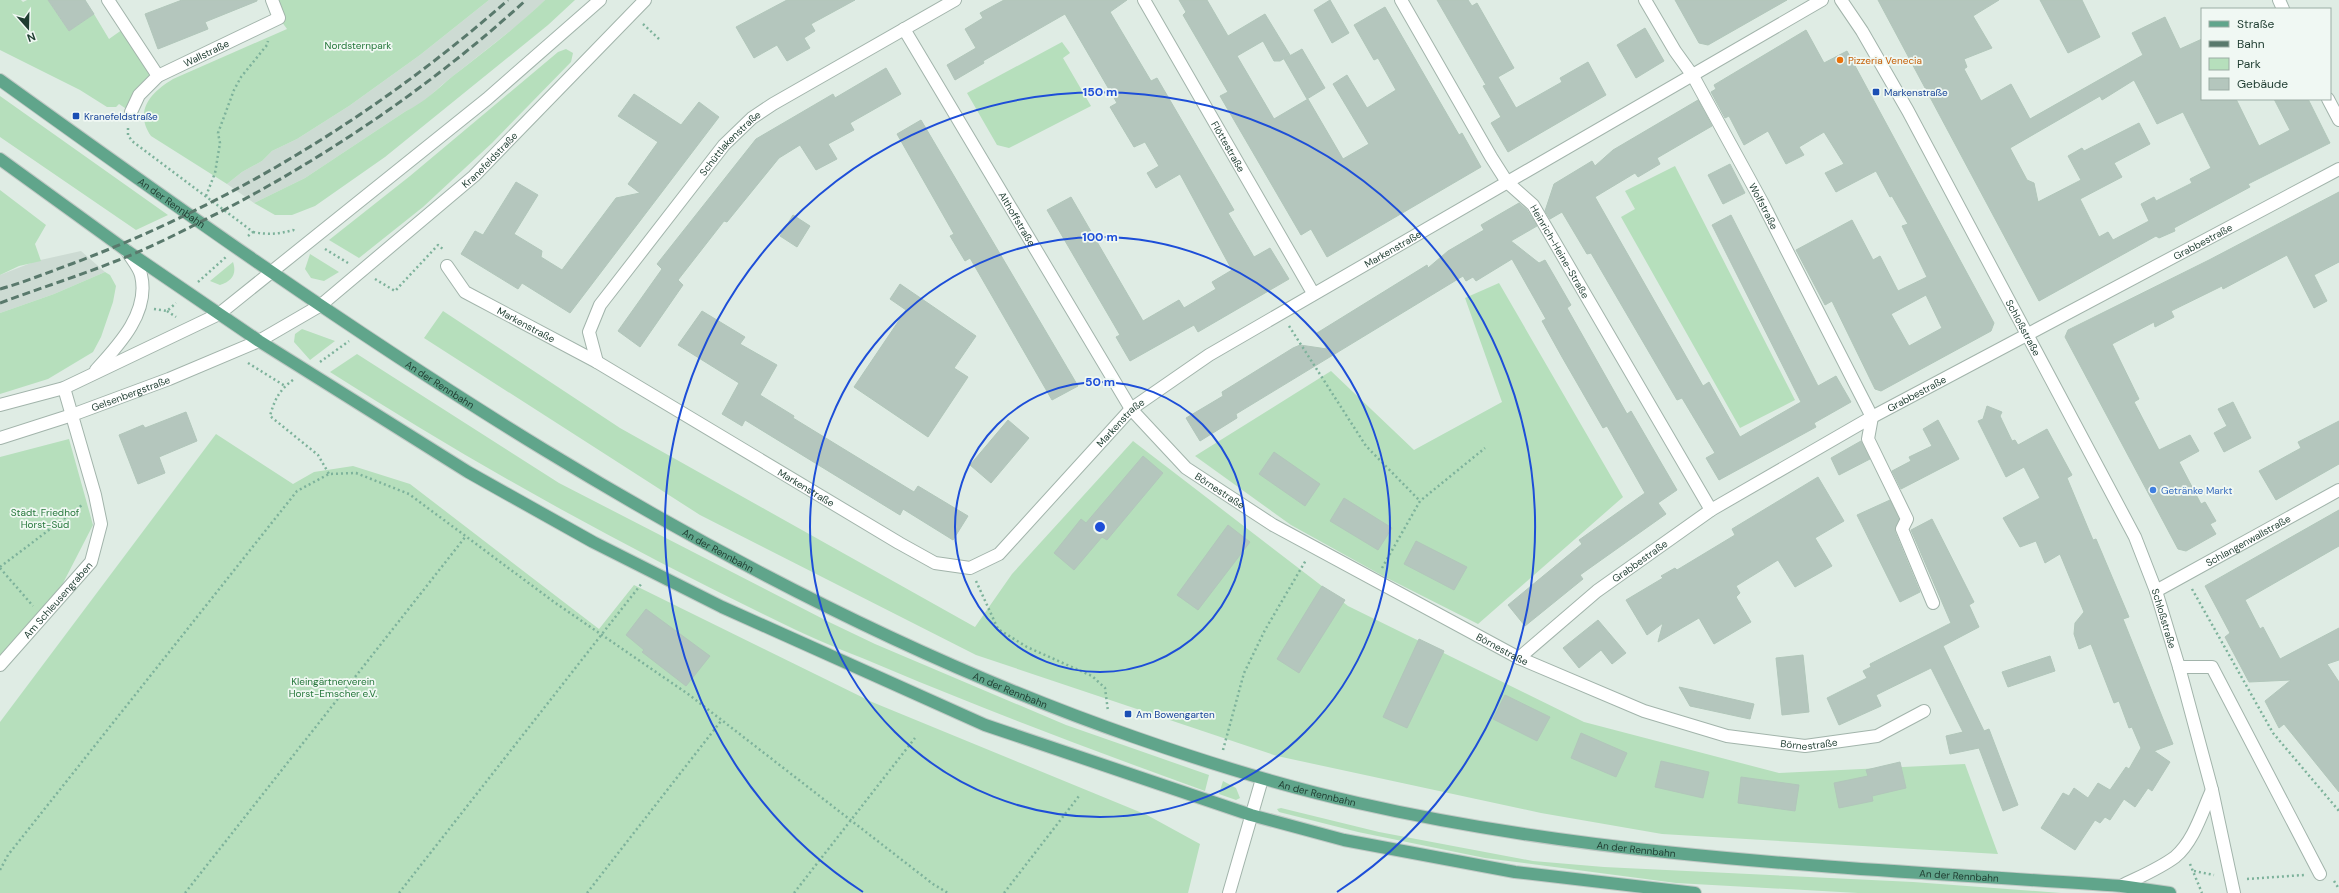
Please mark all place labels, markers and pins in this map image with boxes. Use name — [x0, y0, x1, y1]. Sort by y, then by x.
place label: Pizzeria Venecia — [1848, 54, 1922, 67]
marker: Pizzeria Venecia — [1835, 55, 1845, 65]
place label: Markenstraße — [1884, 86, 1948, 99]
marker: Markenstraße — [1871, 87, 1881, 97]
place label: Kranefeldstraße — [84, 110, 158, 123]
marker: Kranefeldstraße — [71, 111, 81, 121]
place label: Getränke Markt — [2161, 484, 2233, 497]
marker: Getränke Markt — [2148, 485, 2158, 495]
centre of rings — [1093, 520, 1107, 534]
place label: Am Bowengarten — [1136, 708, 1215, 721]
marker: Am Bowengarten — [1123, 709, 1133, 719]

